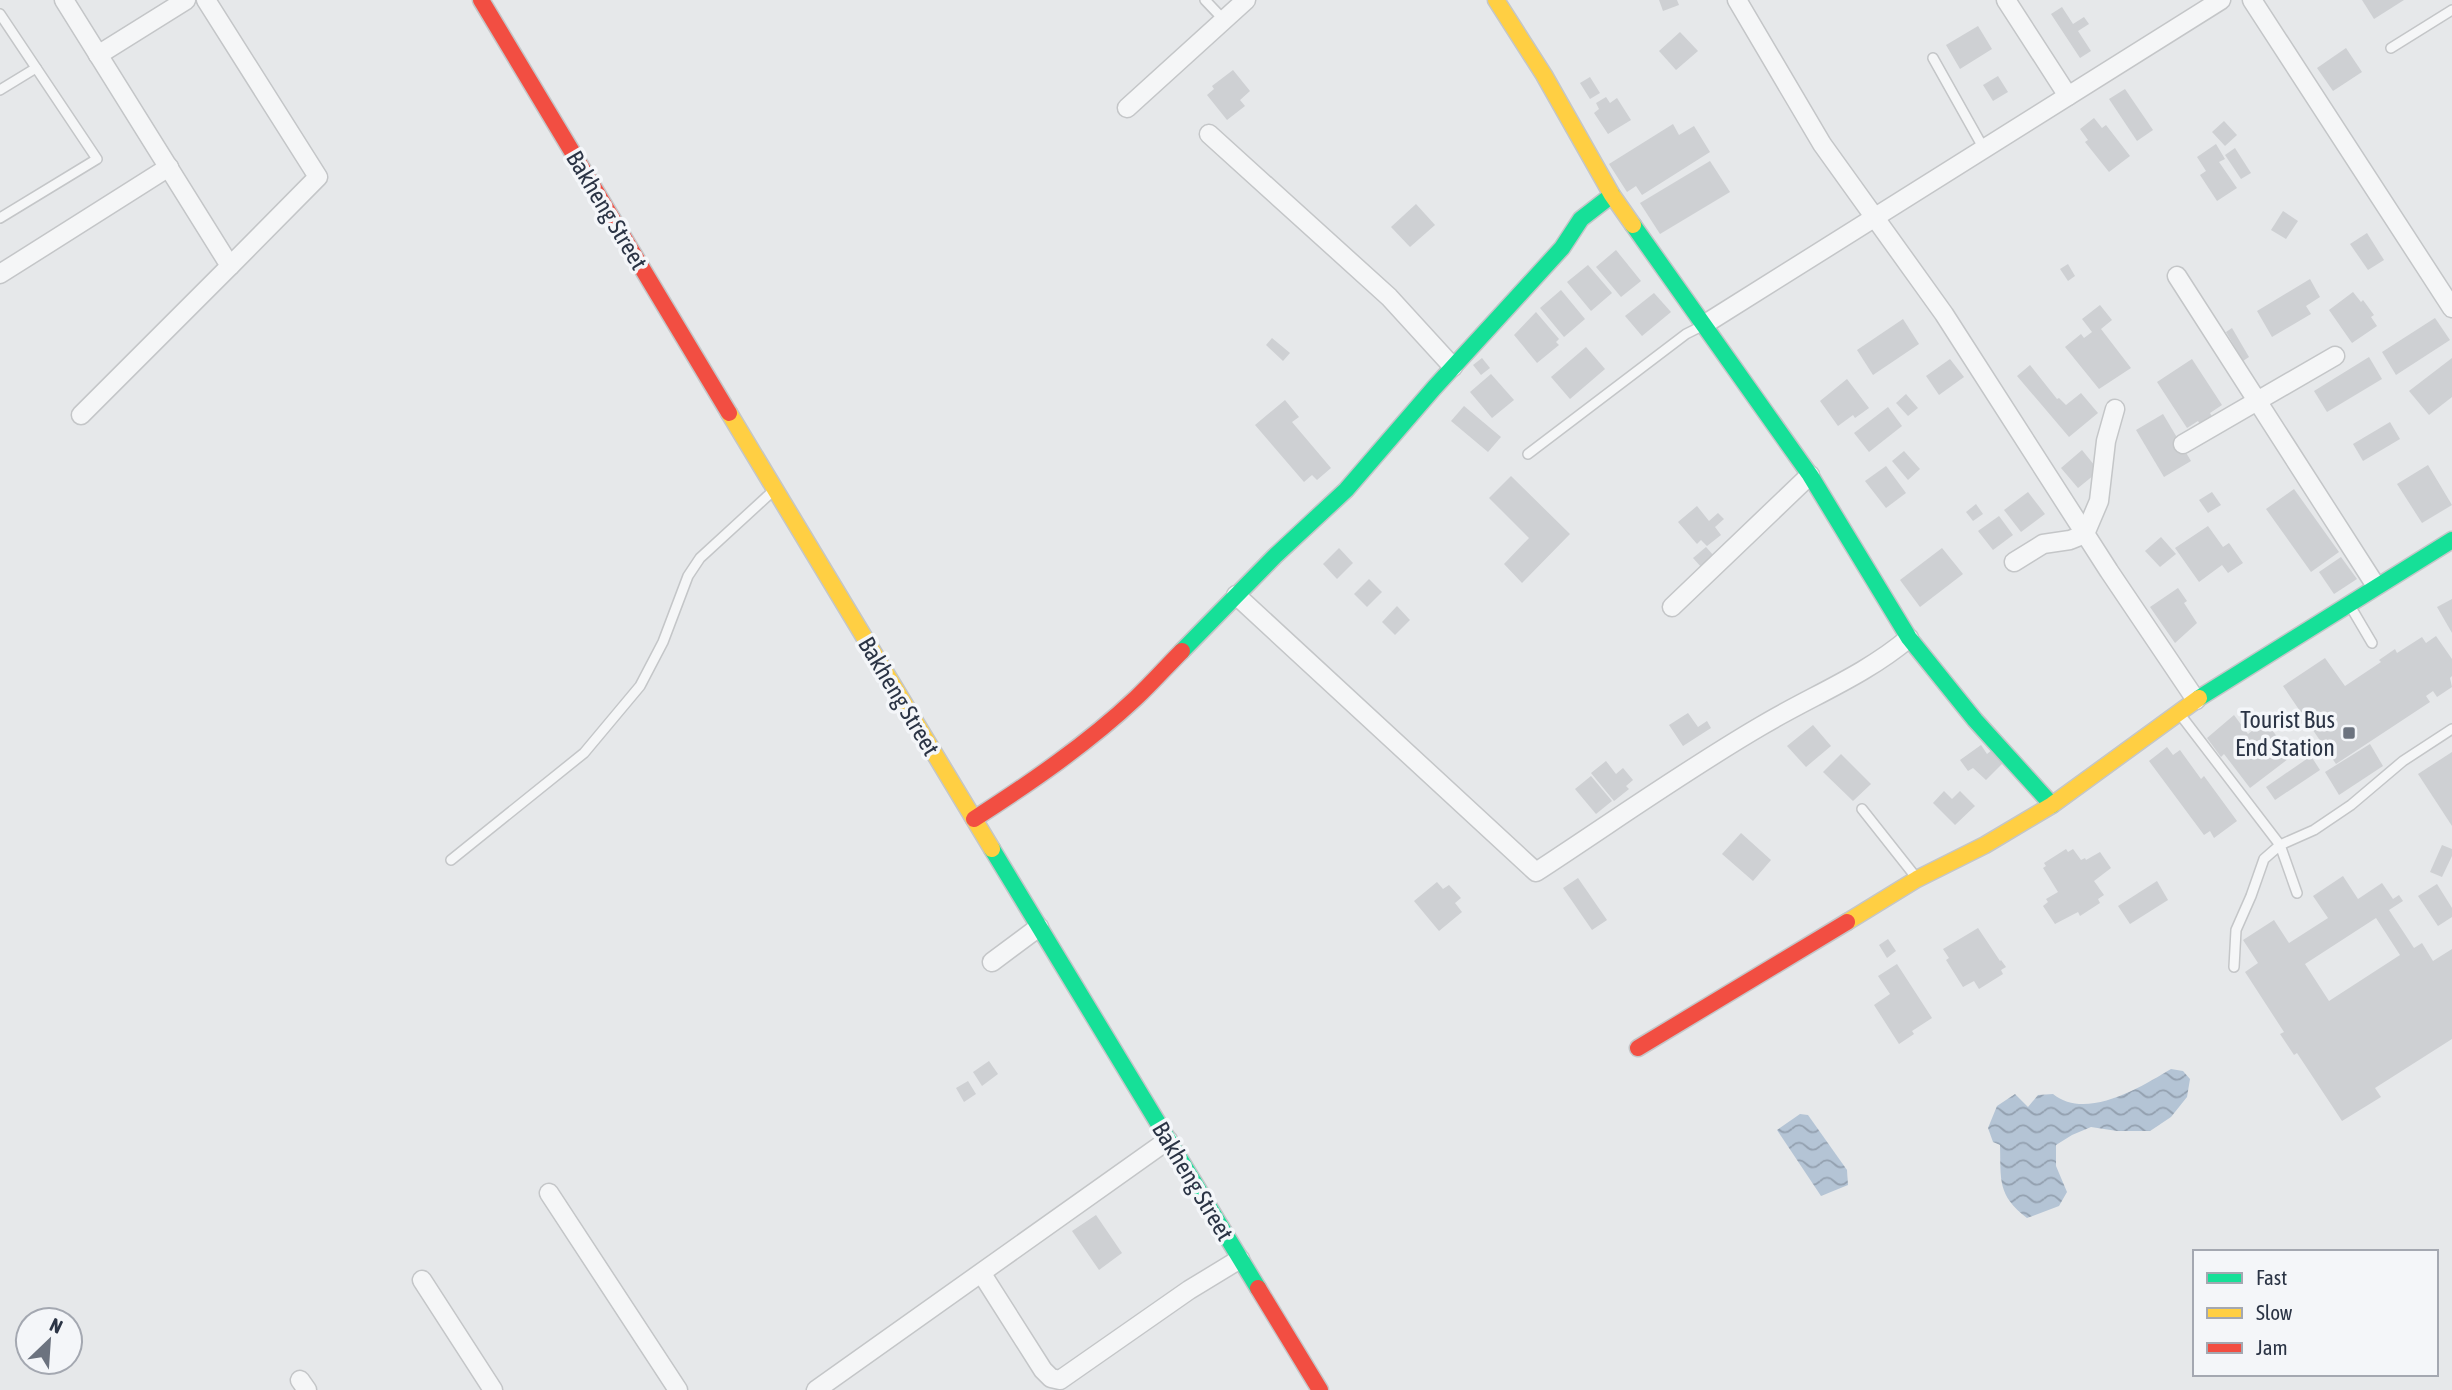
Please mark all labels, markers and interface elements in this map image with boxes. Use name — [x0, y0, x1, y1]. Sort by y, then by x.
street label: Bakheng Street — [561, 146, 653, 274]
street label: Bakheng Street — [853, 632, 945, 760]
place label: Tourist Bus End Station — [2235, 706, 2335, 761]
marker: Tourist Bus End Station — [2341, 725, 2357, 741]
street label: Bakheng Street — [1147, 1117, 1239, 1245]
legend — [2193, 1250, 2438, 1376]
text: Fast — [2256, 1265, 2287, 1289]
text: Slow — [2256, 1300, 2293, 1324]
north arrow — [14, 1306, 84, 1376]
text: N — [46, 1313, 66, 1338]
text: Jam — [2256, 1335, 2288, 1359]

